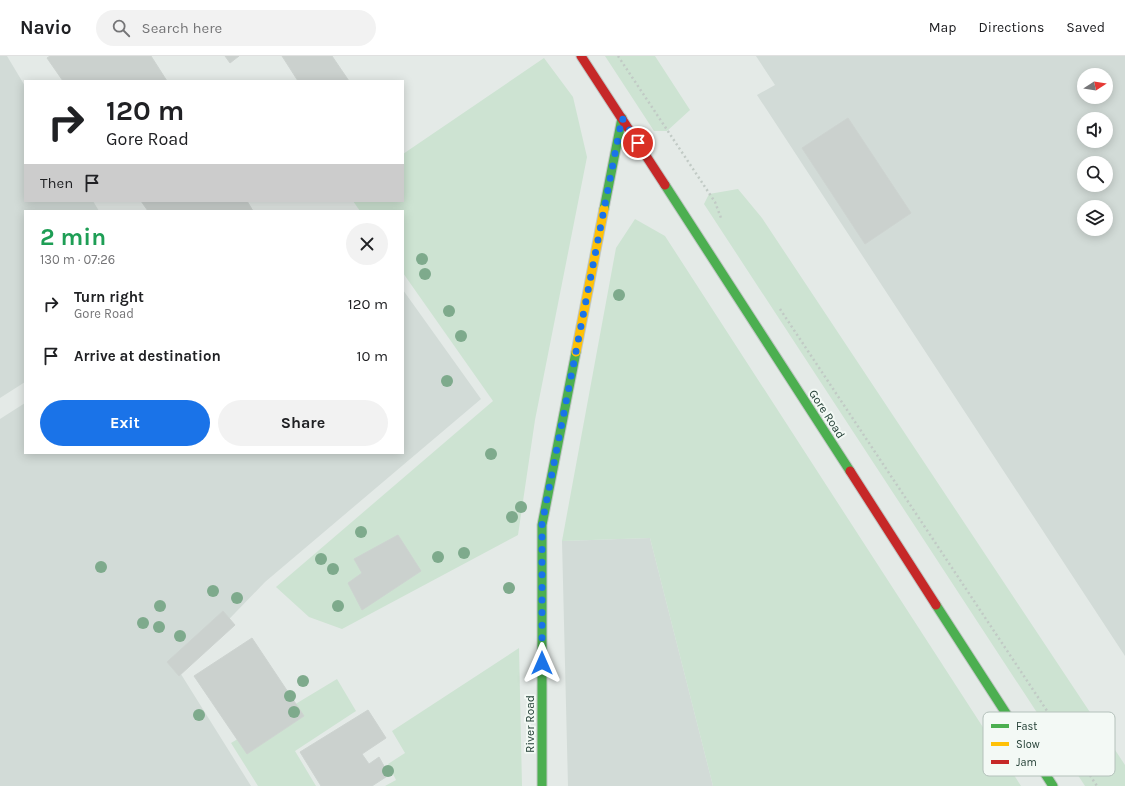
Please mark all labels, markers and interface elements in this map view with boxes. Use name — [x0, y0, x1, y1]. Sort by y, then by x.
search box — [96, 10, 376, 46]
text: Navio — [20, 17, 72, 39]
icon: search — [110, 17, 132, 39]
text: Search here — [142, 19, 222, 37]
text: Map — [929, 19, 957, 36]
text: Directions — [979, 19, 1044, 36]
text: Saved — [1066, 19, 1105, 36]
north arrow — [1077, 68, 1113, 104]
map controls — [1077, 68, 1113, 236]
text: 120 m — [106, 94, 184, 127]
icon: right — [40, 96, 92, 148]
button: sound — [1077, 112, 1113, 148]
pin — [621, 126, 655, 160]
text: Gore Road — [106, 128, 189, 150]
icon: arrive — [627, 132, 649, 154]
button: search — [1077, 156, 1113, 192]
icon: arrive — [81, 172, 103, 194]
text: Then — [40, 174, 73, 192]
button: layers — [1077, 200, 1113, 236]
text: 2 min — [40, 223, 106, 251]
button: close — [346, 223, 388, 265]
text: 130 m · 07:26 — [40, 252, 115, 267]
text: Turn right — [74, 288, 144, 306]
icon: right — [40, 293, 62, 315]
text: 120 m — [348, 295, 388, 313]
text: Gore Road — [74, 306, 134, 321]
icon: arrive — [40, 345, 62, 367]
text: Arrive at destination — [74, 347, 221, 365]
text: 10 m — [357, 347, 388, 365]
street label: Gore Road — [806, 387, 848, 441]
button: Exit — [40, 400, 210, 446]
button: Share — [218, 400, 388, 446]
position arrow — [521, 642, 563, 684]
street label: River Road — [523, 695, 537, 753]
legend — [983, 712, 1115, 776]
text: Fast — [1016, 720, 1037, 733]
text: Slow — [1016, 738, 1040, 751]
text: Jam — [1016, 756, 1037, 769]

